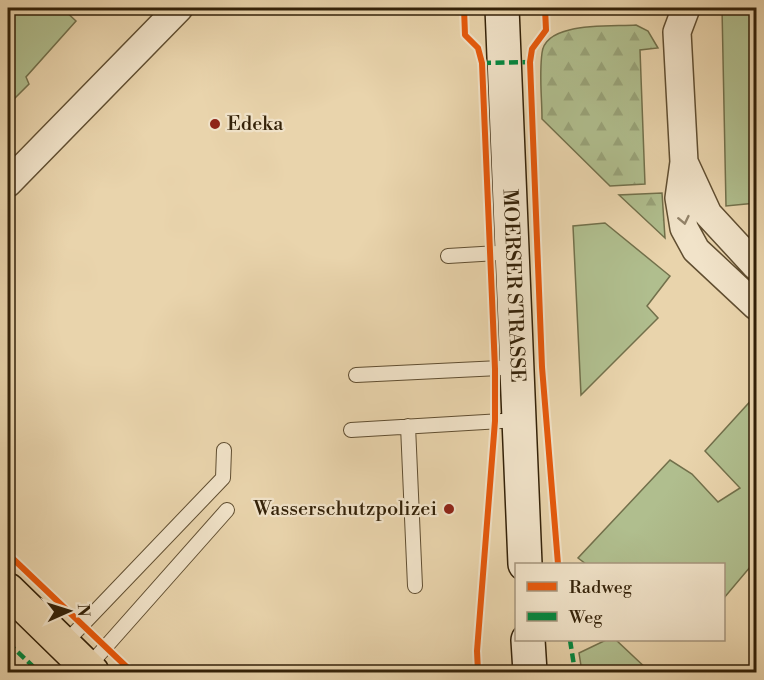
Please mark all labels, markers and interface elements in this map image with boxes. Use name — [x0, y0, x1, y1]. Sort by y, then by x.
place label: Edeka — [227, 112, 284, 137]
marker: Edeka — [208, 117, 222, 131]
street label: MOERSER STRASSE — [497, 188, 530, 383]
one-way arrow — [676, 215, 689, 225]
place label: Wasserschutzpolizei — [252, 497, 437, 522]
marker: Wasserschutzpolizei — [442, 502, 456, 516]
legend — [515, 563, 725, 641]
text: Radweg — [569, 576, 633, 599]
north arrow — [39, 581, 99, 641]
text: N — [73, 603, 93, 617]
text: Weg — [568, 606, 603, 629]

